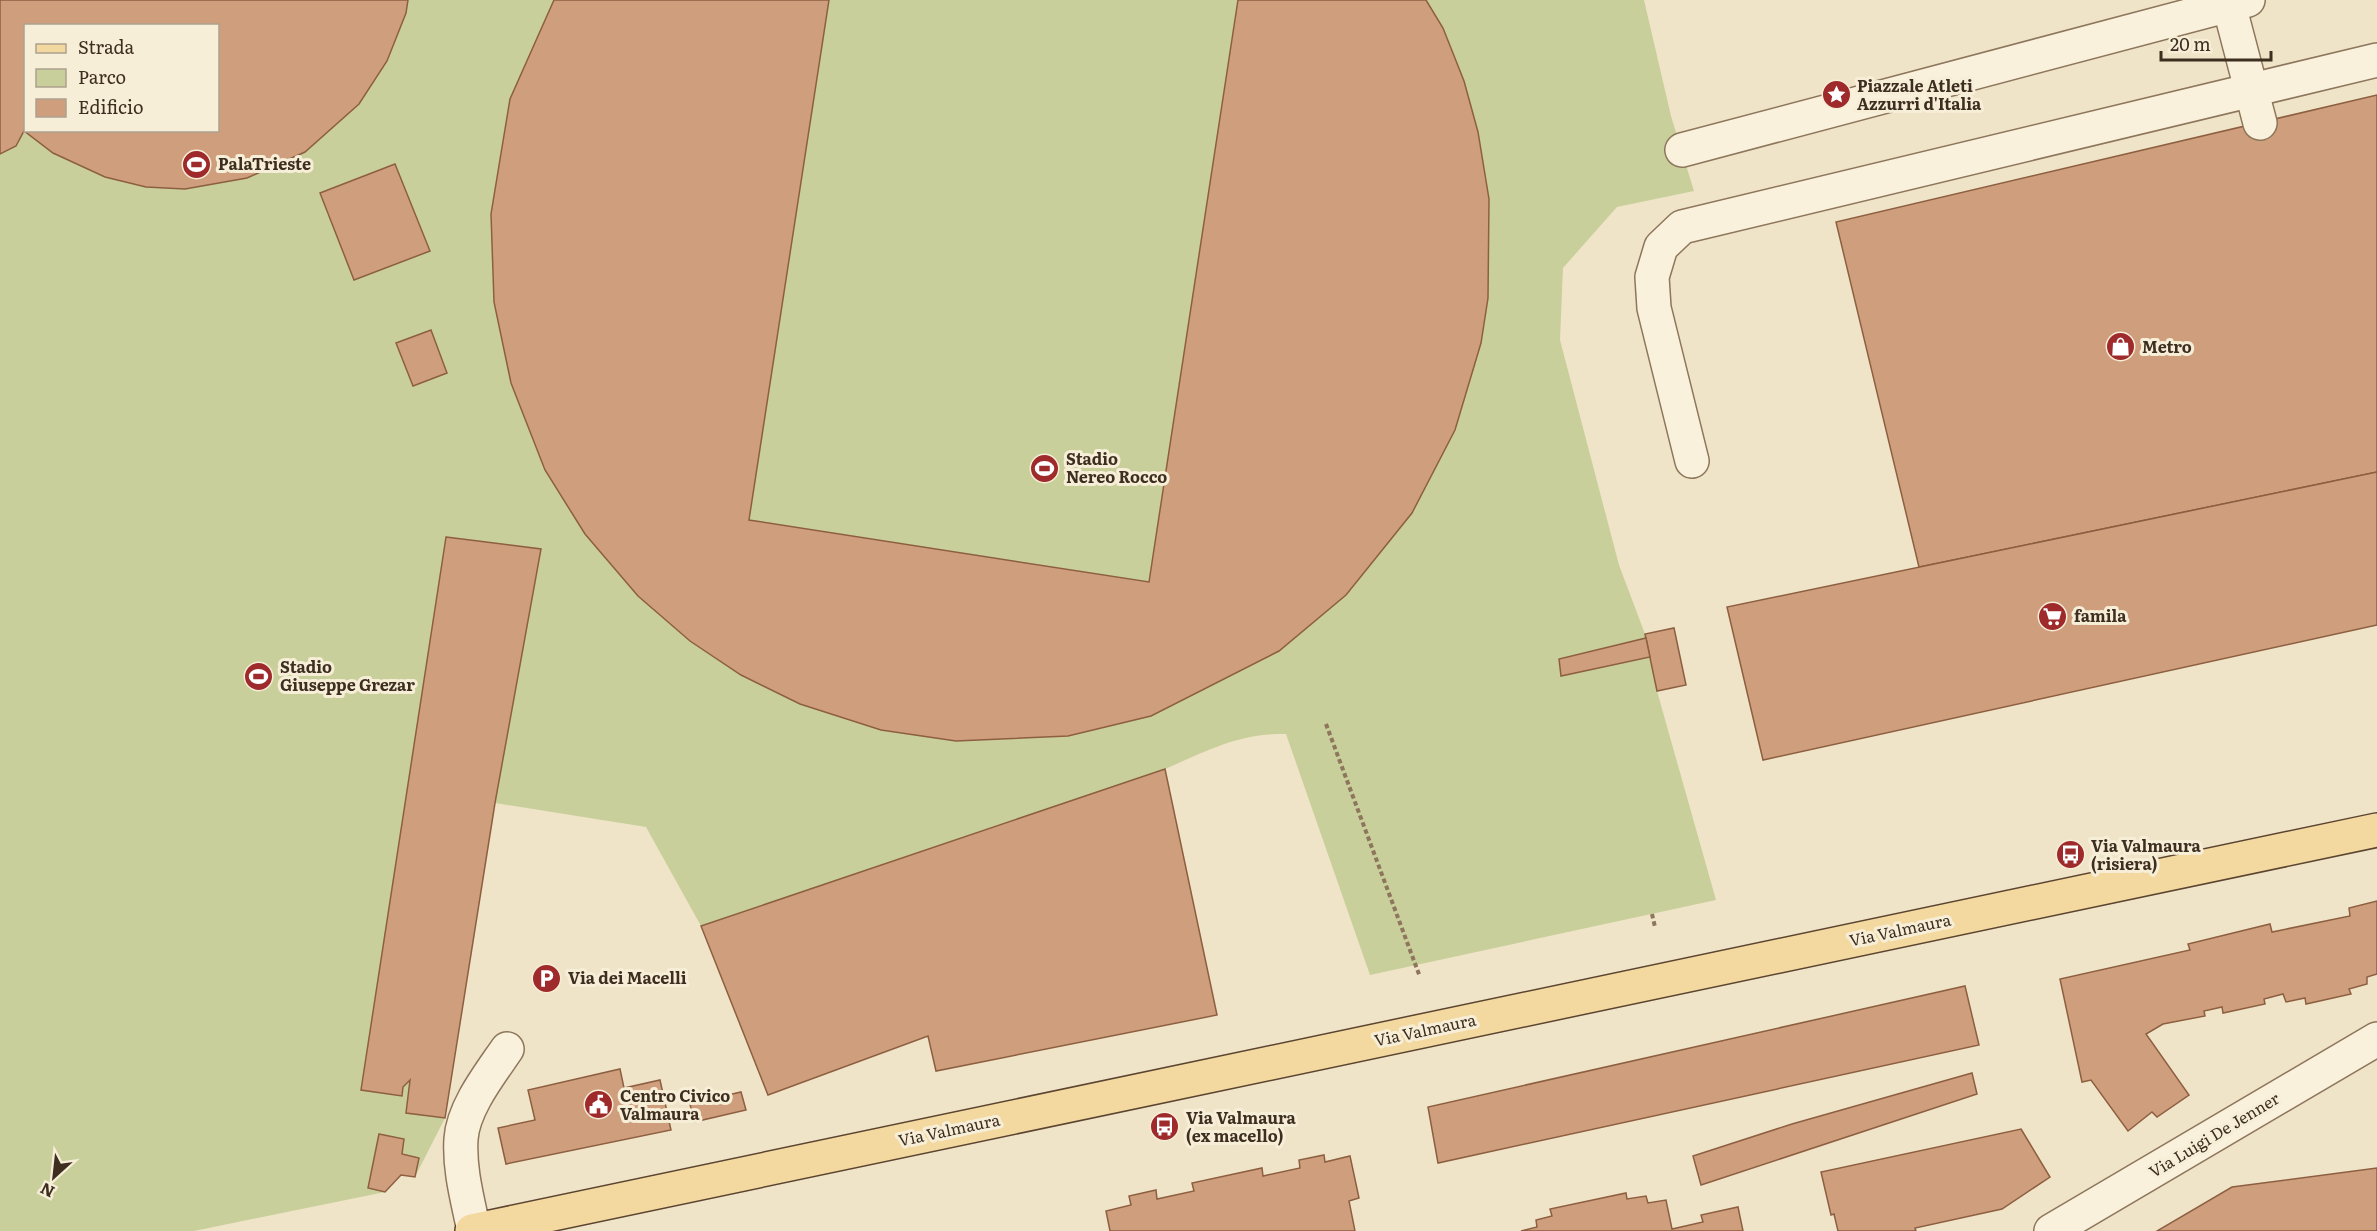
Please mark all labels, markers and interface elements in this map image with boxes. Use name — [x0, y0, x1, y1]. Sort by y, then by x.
legend — [24, 24, 219, 132]
scale bar — [2161, 24, 2270, 62]
text: 20 m — [2170, 30, 2211, 57]
text: Strada — [78, 33, 135, 60]
text: Parco — [78, 63, 126, 90]
place label: Piazzale Atleti Azzurri d'Italia — [1857, 73, 1982, 115]
place icon: Piazzale Atleti Azzurri d'Italia — [1820, 79, 1852, 111]
text: Edificio — [78, 93, 144, 120]
sports icon: PalaTrieste — [181, 148, 213, 180]
place label: PalaTrieste — [218, 151, 311, 175]
shop icon: Metro — [2105, 331, 2137, 363]
place label: Metro — [2142, 334, 2192, 358]
place label: Stadio Nereo Rocco — [1066, 446, 1167, 488]
sports icon: Stadio Nereo Rocco — [1029, 452, 1061, 484]
supermarket icon: famila — [2037, 600, 2069, 632]
place label: famila — [2074, 603, 2127, 627]
place label: Stadio Giuseppe Grezar — [280, 654, 415, 696]
sports icon: Stadio Giuseppe Grezar — [243, 660, 275, 692]
place label: Via Valmaura (risiera) — [2091, 833, 2202, 875]
bus stop icon: Via Valmaura (risiera) — [2054, 839, 2086, 871]
street label: Via Valmaura — [1847, 906, 1953, 952]
parking icon: Via dei Macelli — [531, 962, 563, 994]
place label: Via dei Macelli — [568, 965, 687, 989]
street label: Via Valmaura — [1372, 1006, 1478, 1052]
place label: Centro Civico Valmaura — [620, 1083, 730, 1125]
street label: Via Luigi De Jenner — [2144, 1085, 2284, 1183]
public building icon: Centro Civico Valmaura — [583, 1089, 615, 1121]
place label: Via Valmaura (ex macello) — [1186, 1105, 1297, 1147]
street label: Via Valmaura — [896, 1106, 1002, 1152]
bus stop icon: Via Valmaura (ex macello) — [1149, 1111, 1181, 1143]
north arrow — [24, 1147, 84, 1207]
text: N — [35, 1178, 58, 1205]

